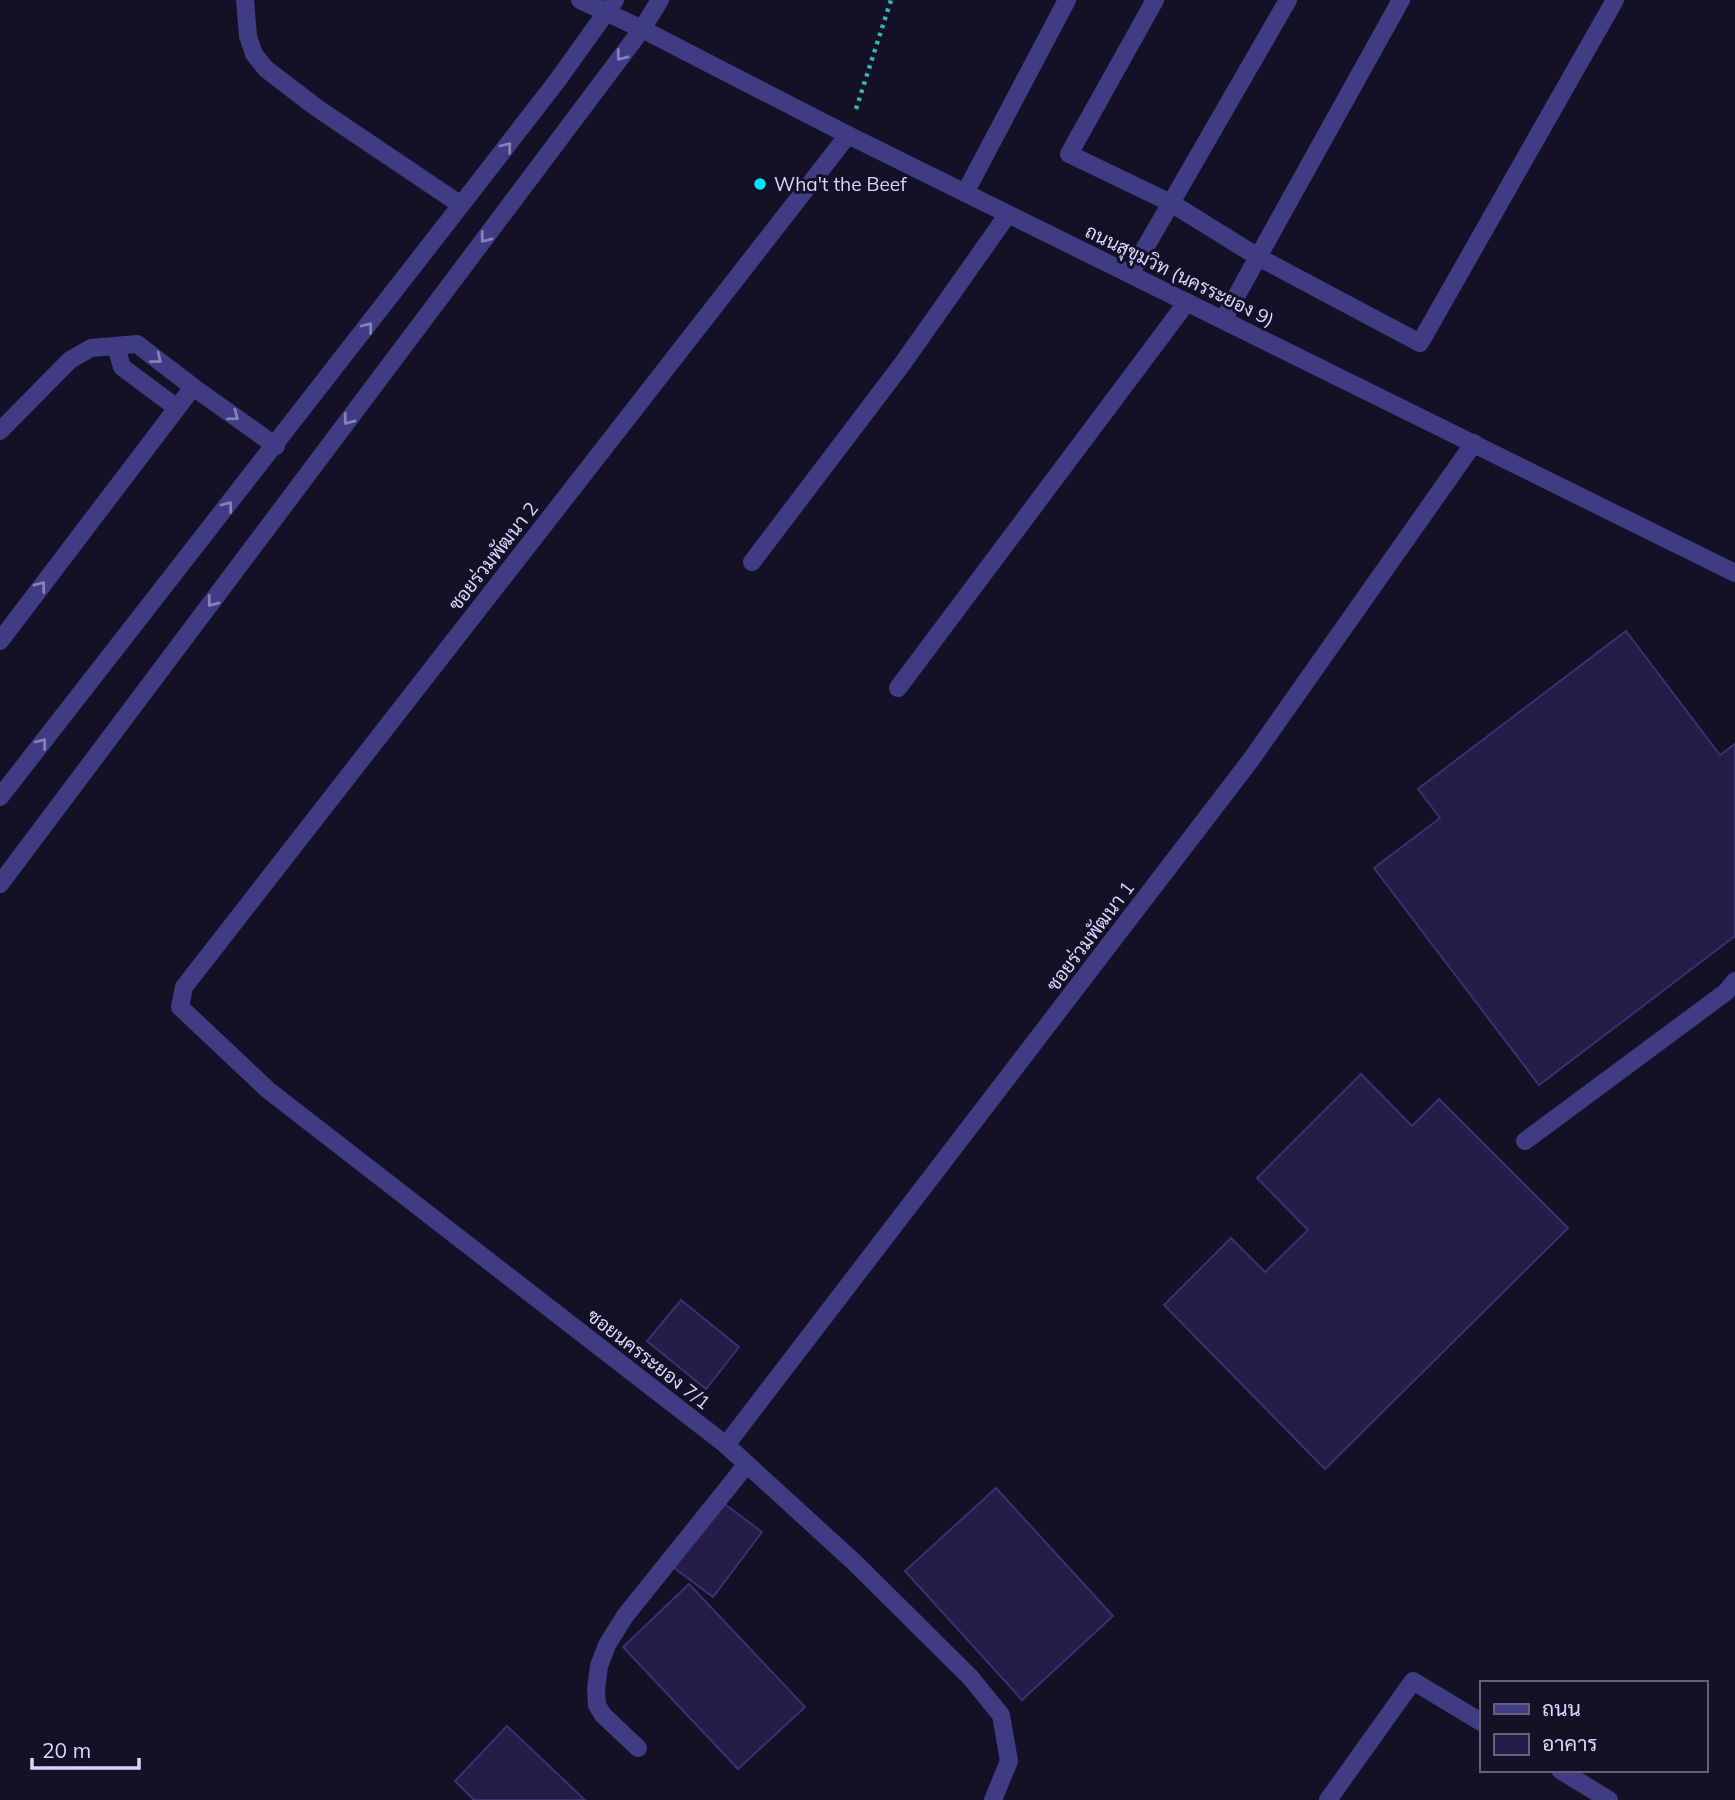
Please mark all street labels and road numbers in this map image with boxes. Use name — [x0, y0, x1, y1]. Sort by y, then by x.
street label: ถนนสุขุมวิท (นครระยอง 9) — [1081, 219, 1279, 332]
street label: ซอยร่วมพัฒนา 2 — [443, 497, 543, 615]
street label: ซอยร่วมพัฒนา 1 — [1041, 876, 1139, 996]
street label: ซอยนครระยอง 7/1 — [583, 1303, 715, 1415]

